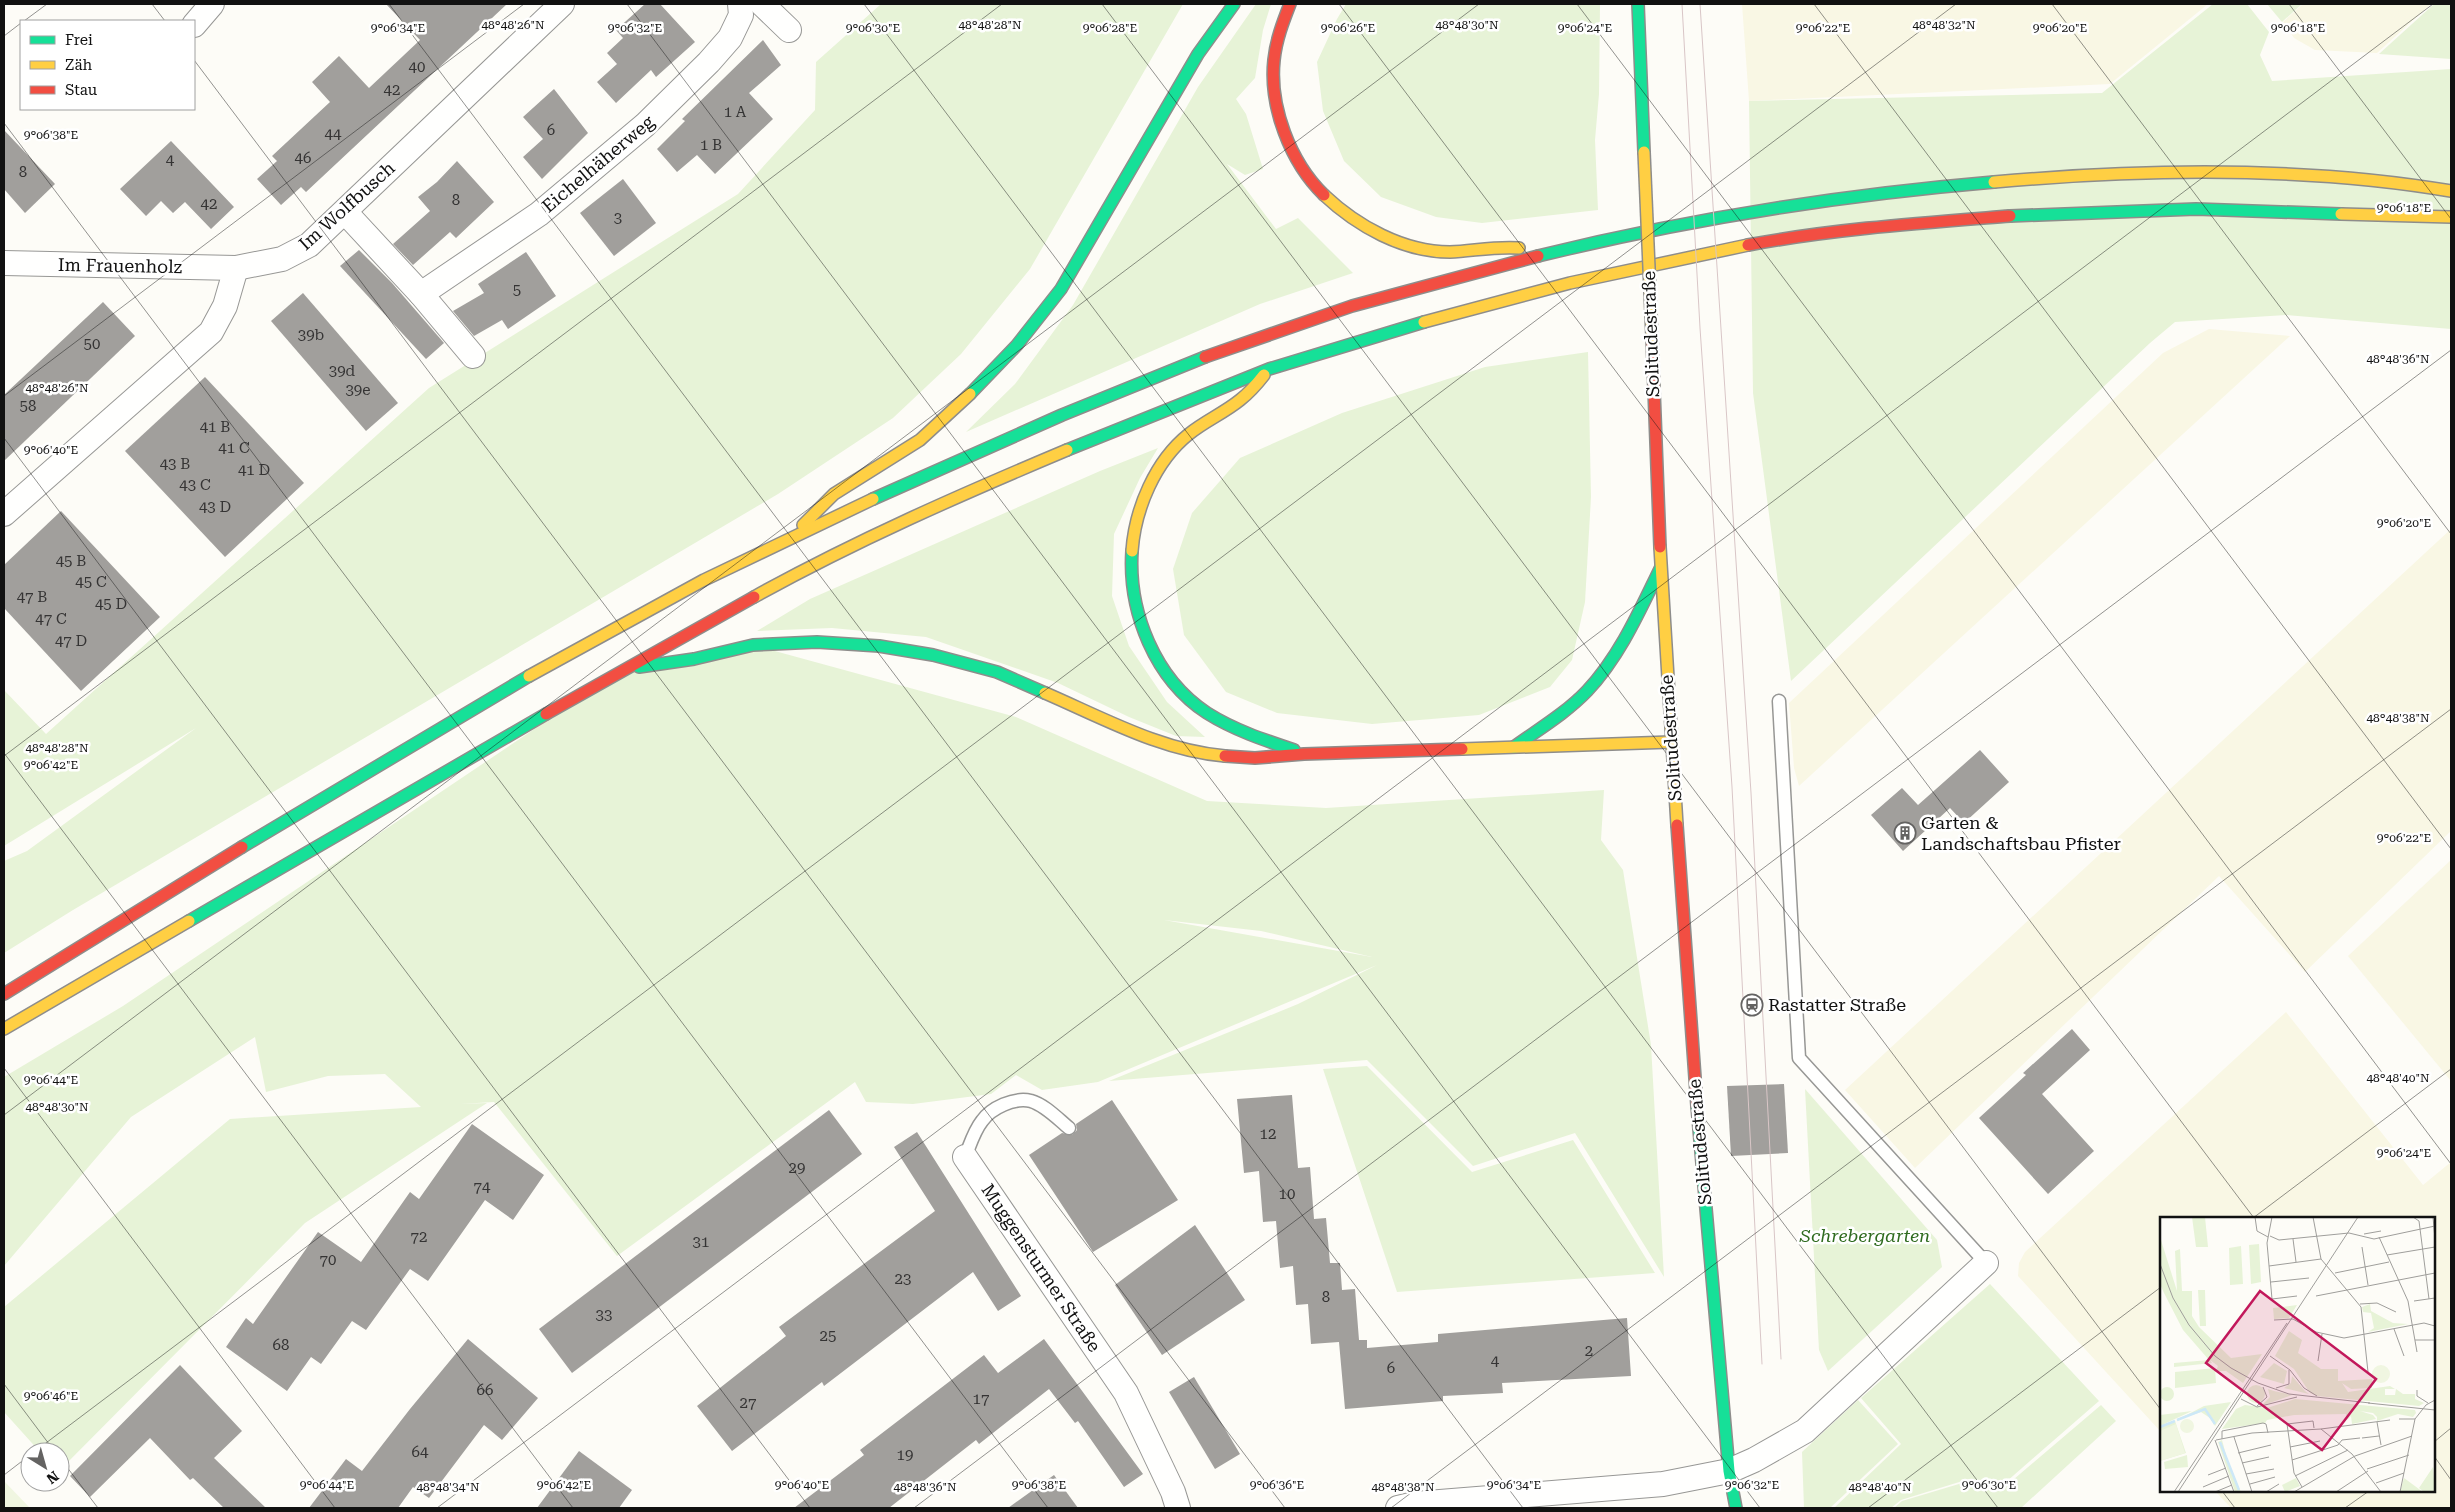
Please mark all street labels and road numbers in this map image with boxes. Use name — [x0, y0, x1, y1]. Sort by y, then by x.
street label: Eichelhäherweg — [538, 110, 658, 216]
street label: Im Wolfbusch — [294, 157, 399, 254]
street label: Im Frauenholz — [58, 254, 183, 277]
street label: Solitudestraße — [1638, 270, 1663, 398]
street label: Solitudestraße — [1656, 674, 1685, 802]
street label: Solitudestraße — [1684, 1078, 1715, 1206]
street label: Muggensturmer Straße — [977, 1180, 1106, 1356]

